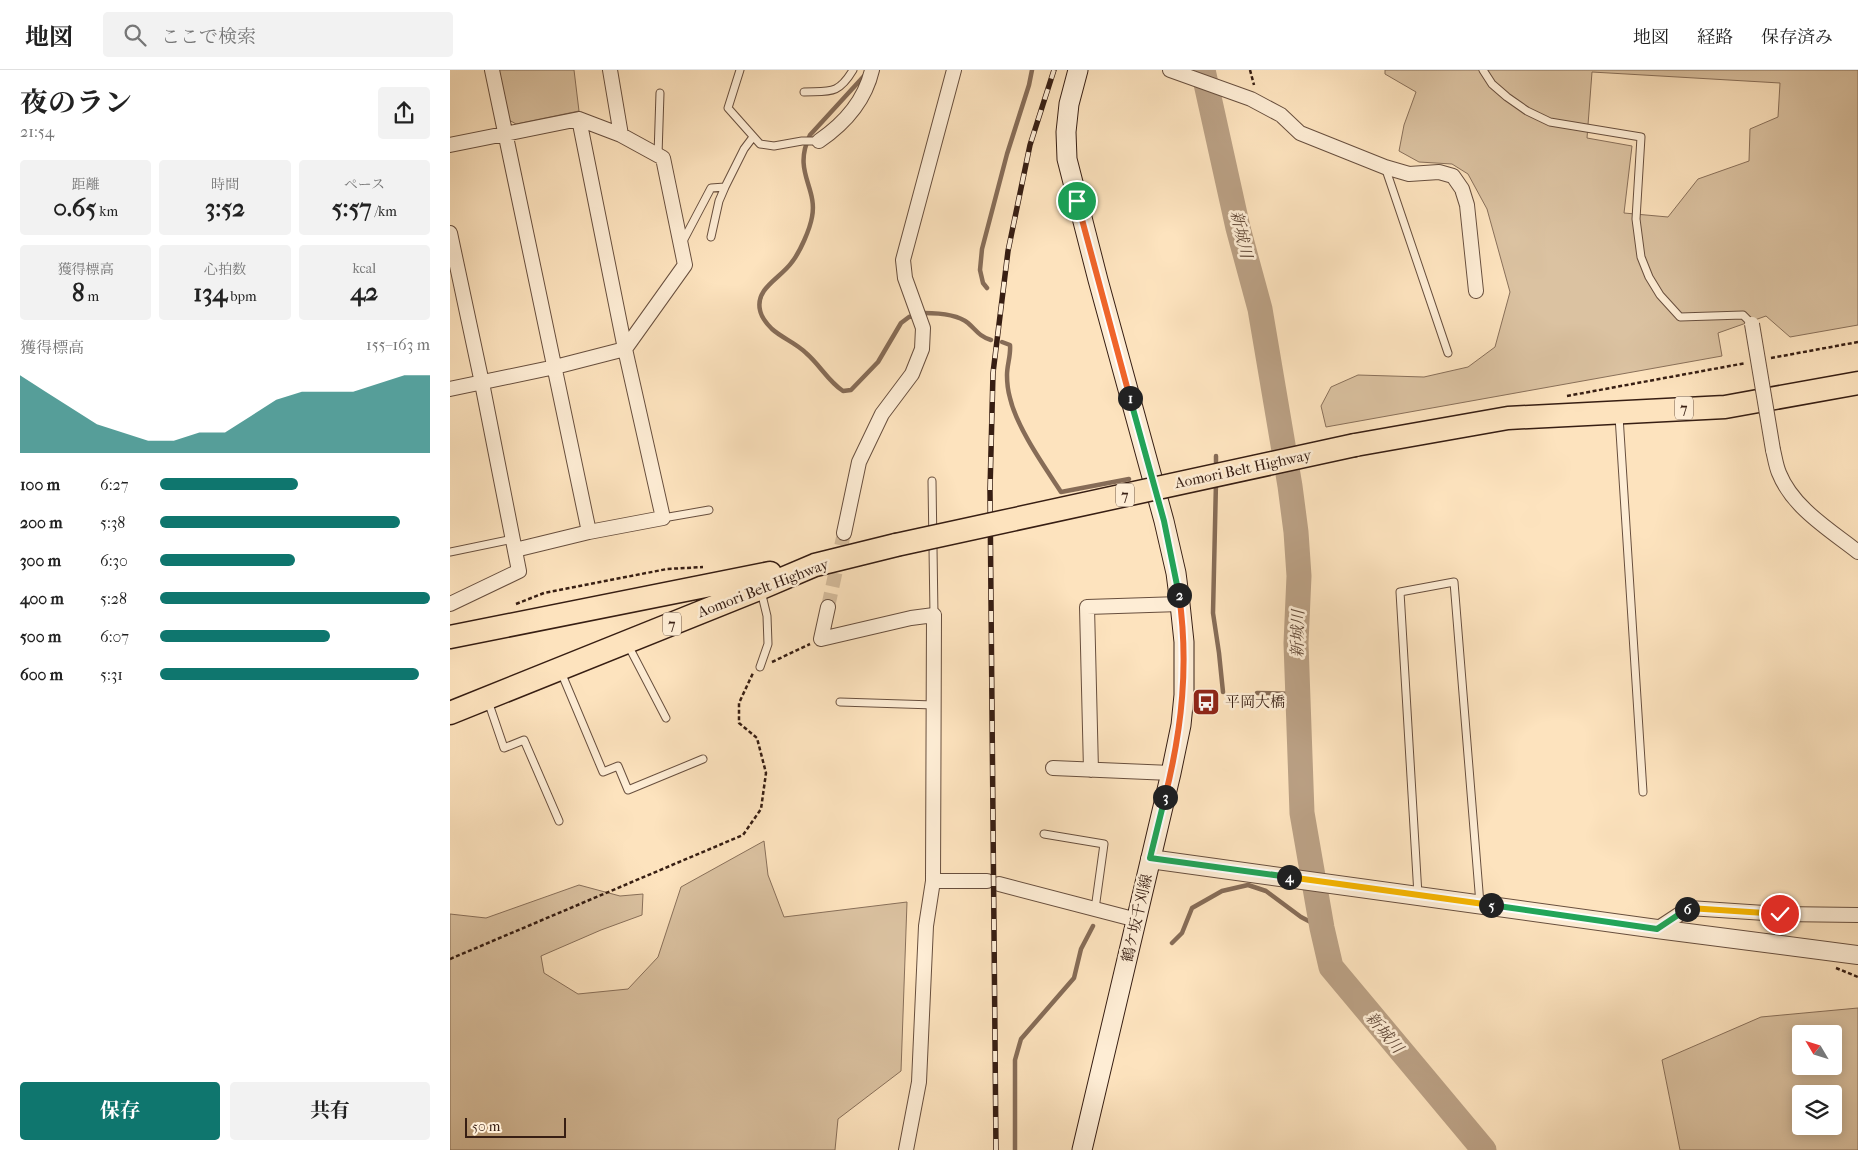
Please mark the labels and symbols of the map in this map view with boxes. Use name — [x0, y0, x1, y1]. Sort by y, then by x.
pin — [1056, 180, 1098, 222]
water label: 新城川 — [1227, 209, 1257, 262]
pin: 1 — [1118, 386, 1142, 410]
road number: 7 — [1675, 396, 1693, 419]
street label: Aomori Belt Highway — [1172, 446, 1314, 492]
road number: 7 — [1116, 484, 1134, 506]
street label: Aomori Belt Highway — [694, 554, 832, 622]
pin: 2 — [1166, 582, 1192, 608]
water label: 新城川 — [1288, 608, 1307, 658]
road number: 7 — [663, 612, 681, 636]
bus stop icon: 平岡大橋 — [1191, 687, 1221, 717]
place label: 平岡大橋 — [1225, 693, 1285, 711]
pin: 3 — [1152, 784, 1178, 810]
pin: 4 — [1276, 864, 1302, 890]
street label: 鶴ケ坂千刈線 — [1118, 872, 1156, 964]
pin: 5 — [1478, 892, 1504, 918]
pin — [1759, 893, 1801, 935]
pin: 6 — [1674, 896, 1700, 922]
water label: 新城川 — [1362, 1008, 1409, 1058]
north arrow — [1792, 1025, 1842, 1075]
scale bar — [465, 1115, 566, 1138]

